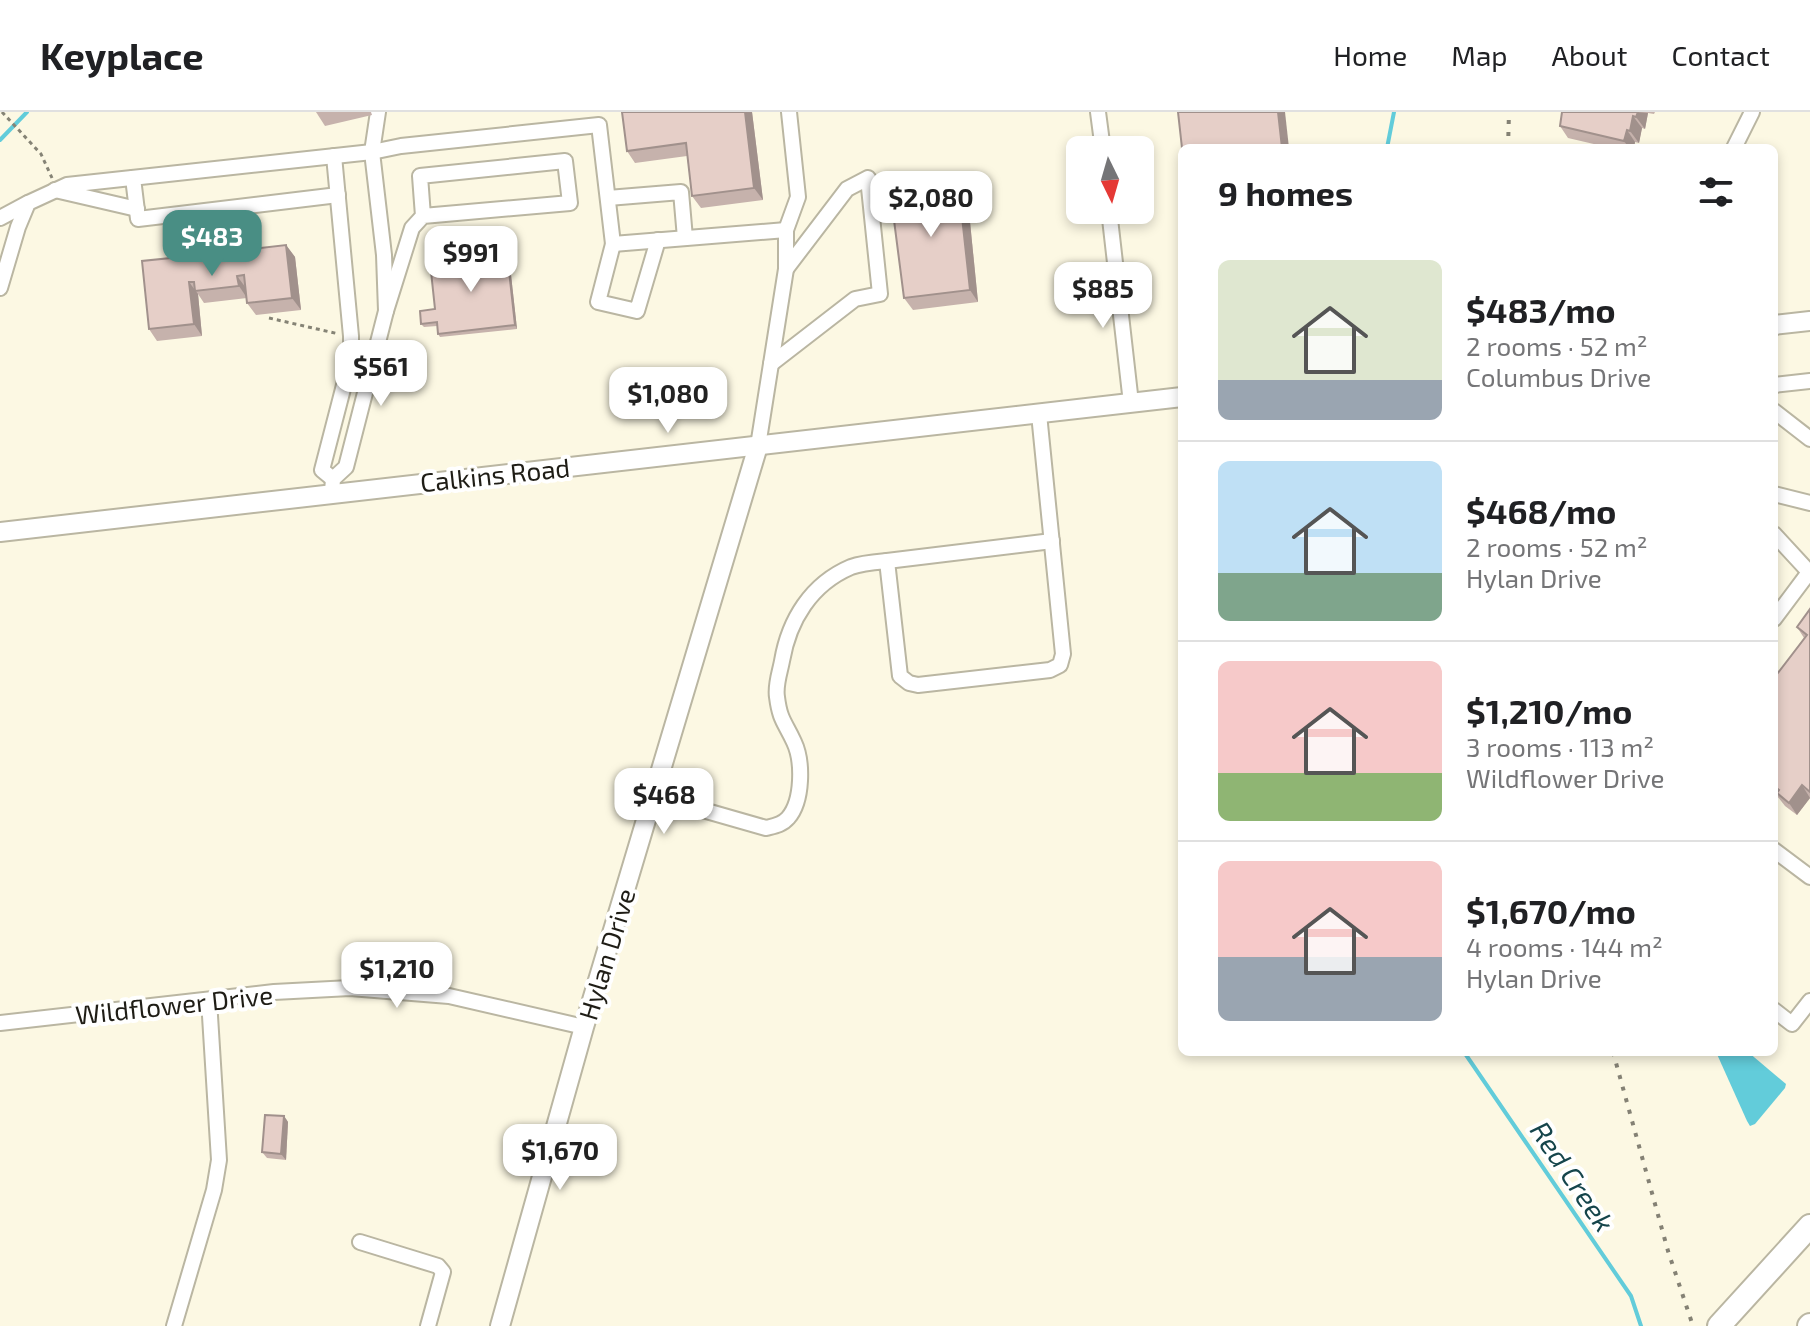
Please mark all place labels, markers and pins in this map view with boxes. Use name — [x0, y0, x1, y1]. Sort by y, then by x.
pin: $2,080 — [866, 171, 996, 239]
pin: $483 — [165, 210, 259, 278]
pin: $991 — [424, 226, 518, 294]
pin: $885 — [1056, 262, 1150, 330]
pin: $561 — [334, 340, 428, 408]
pin: $1,080 — [603, 367, 733, 435]
pin: $468 — [617, 768, 711, 836]
pin: $1,210 — [332, 942, 462, 1010]
pin: $1,670 — [495, 1124, 625, 1192]

